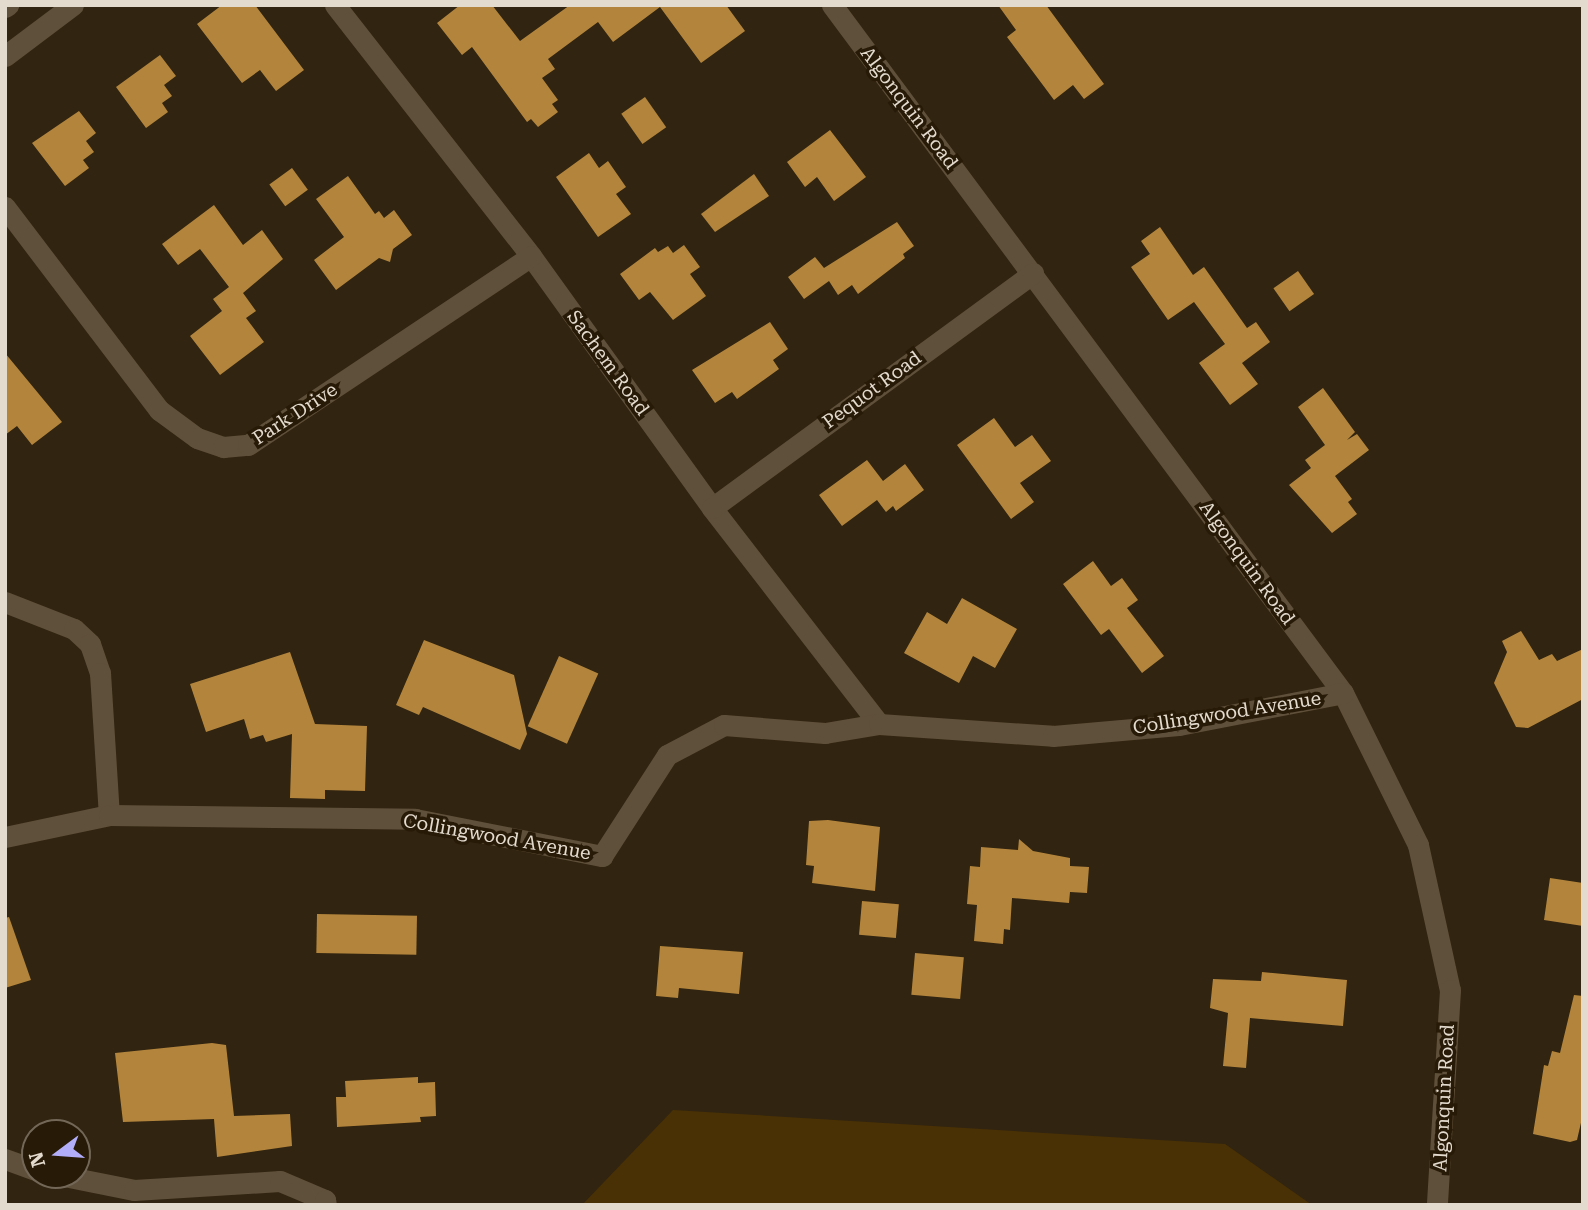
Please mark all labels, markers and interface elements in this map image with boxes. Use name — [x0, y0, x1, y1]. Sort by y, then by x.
street label: Algonquin Road — [856, 42, 962, 174]
street label: Sachem Road — [562, 306, 654, 420]
street label: Pequot Road — [818, 347, 926, 433]
street label: Park Drive — [248, 378, 342, 450]
street label: Algonquin Road — [1194, 497, 1300, 629]
street label: Collingwood Avenue — [1131, 687, 1323, 739]
street label: Collingwood Avenue — [401, 809, 593, 865]
street label: Algonquin Road — [1429, 1024, 1459, 1172]
north arrow — [21, 1119, 91, 1189]
text: N — [24, 1149, 50, 1170]

